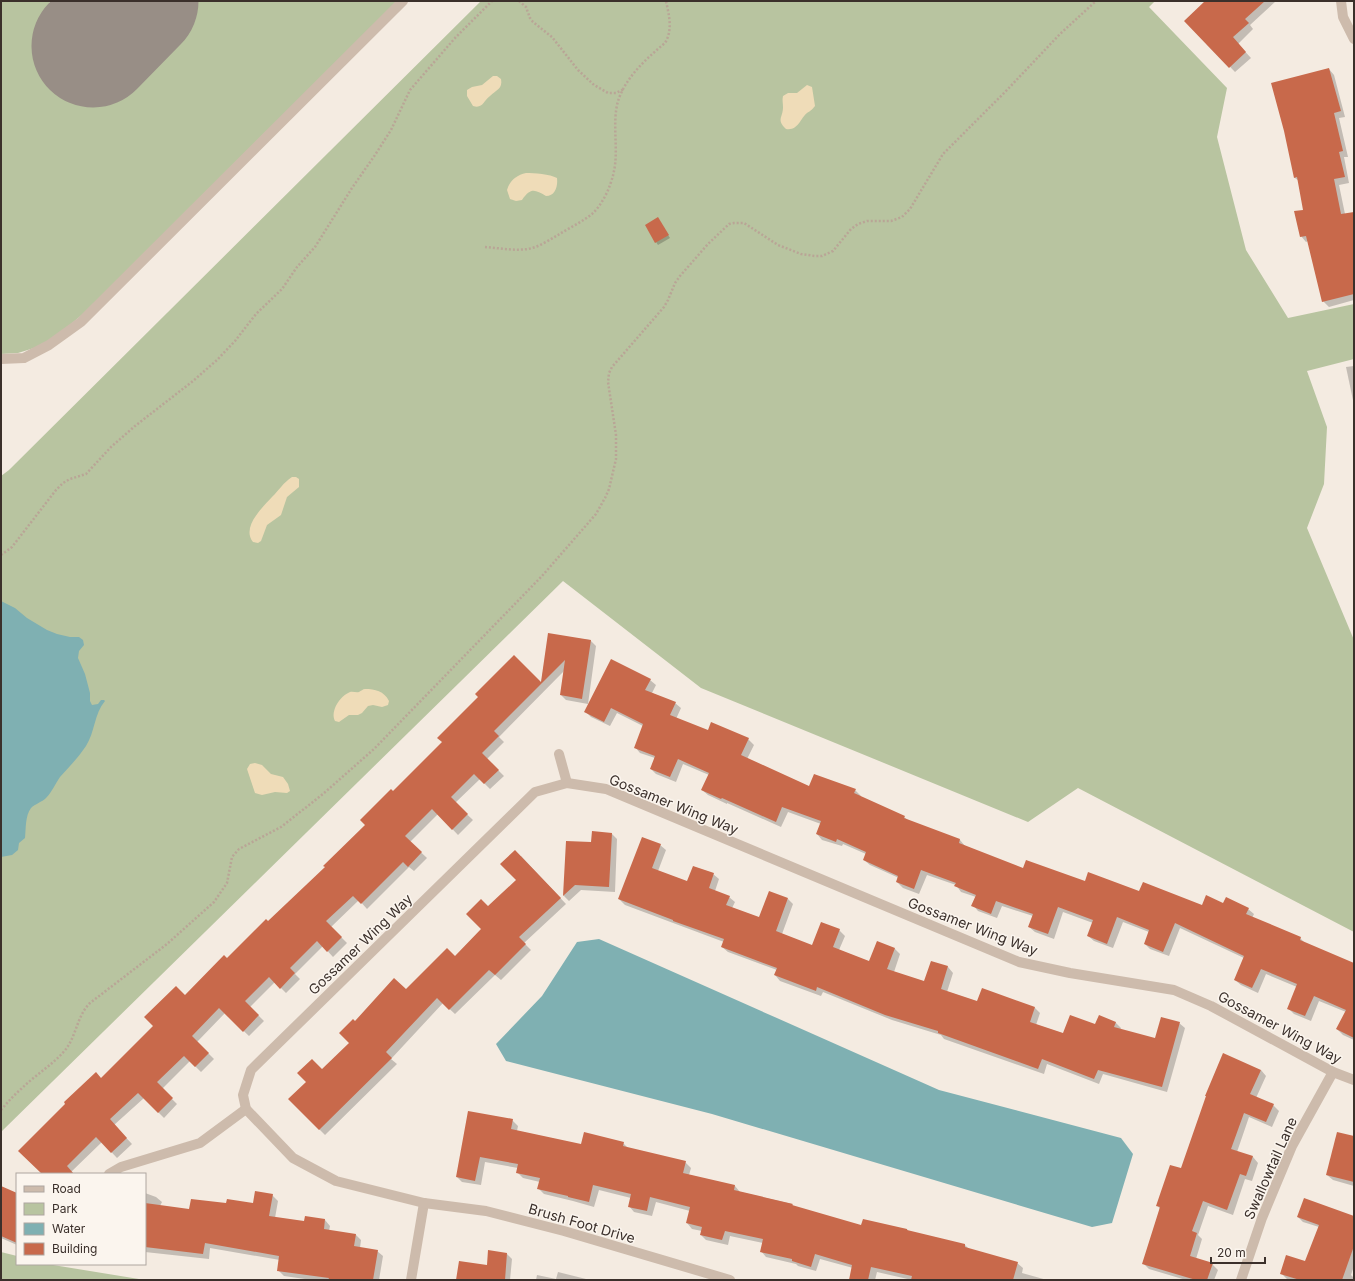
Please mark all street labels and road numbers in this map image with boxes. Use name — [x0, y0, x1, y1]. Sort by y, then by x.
street label: Gossamer Wing Way — [607, 770, 741, 838]
street label: Gossamer Wing Way — [305, 890, 416, 998]
street label: Gossamer Wing Way — [906, 893, 1040, 959]
street label: Gossamer Wing Way — [1215, 987, 1345, 1067]
street label: Swallowtail Lane — [1240, 1114, 1300, 1222]
street label: Brush Foot Drive — [527, 1200, 637, 1246]

